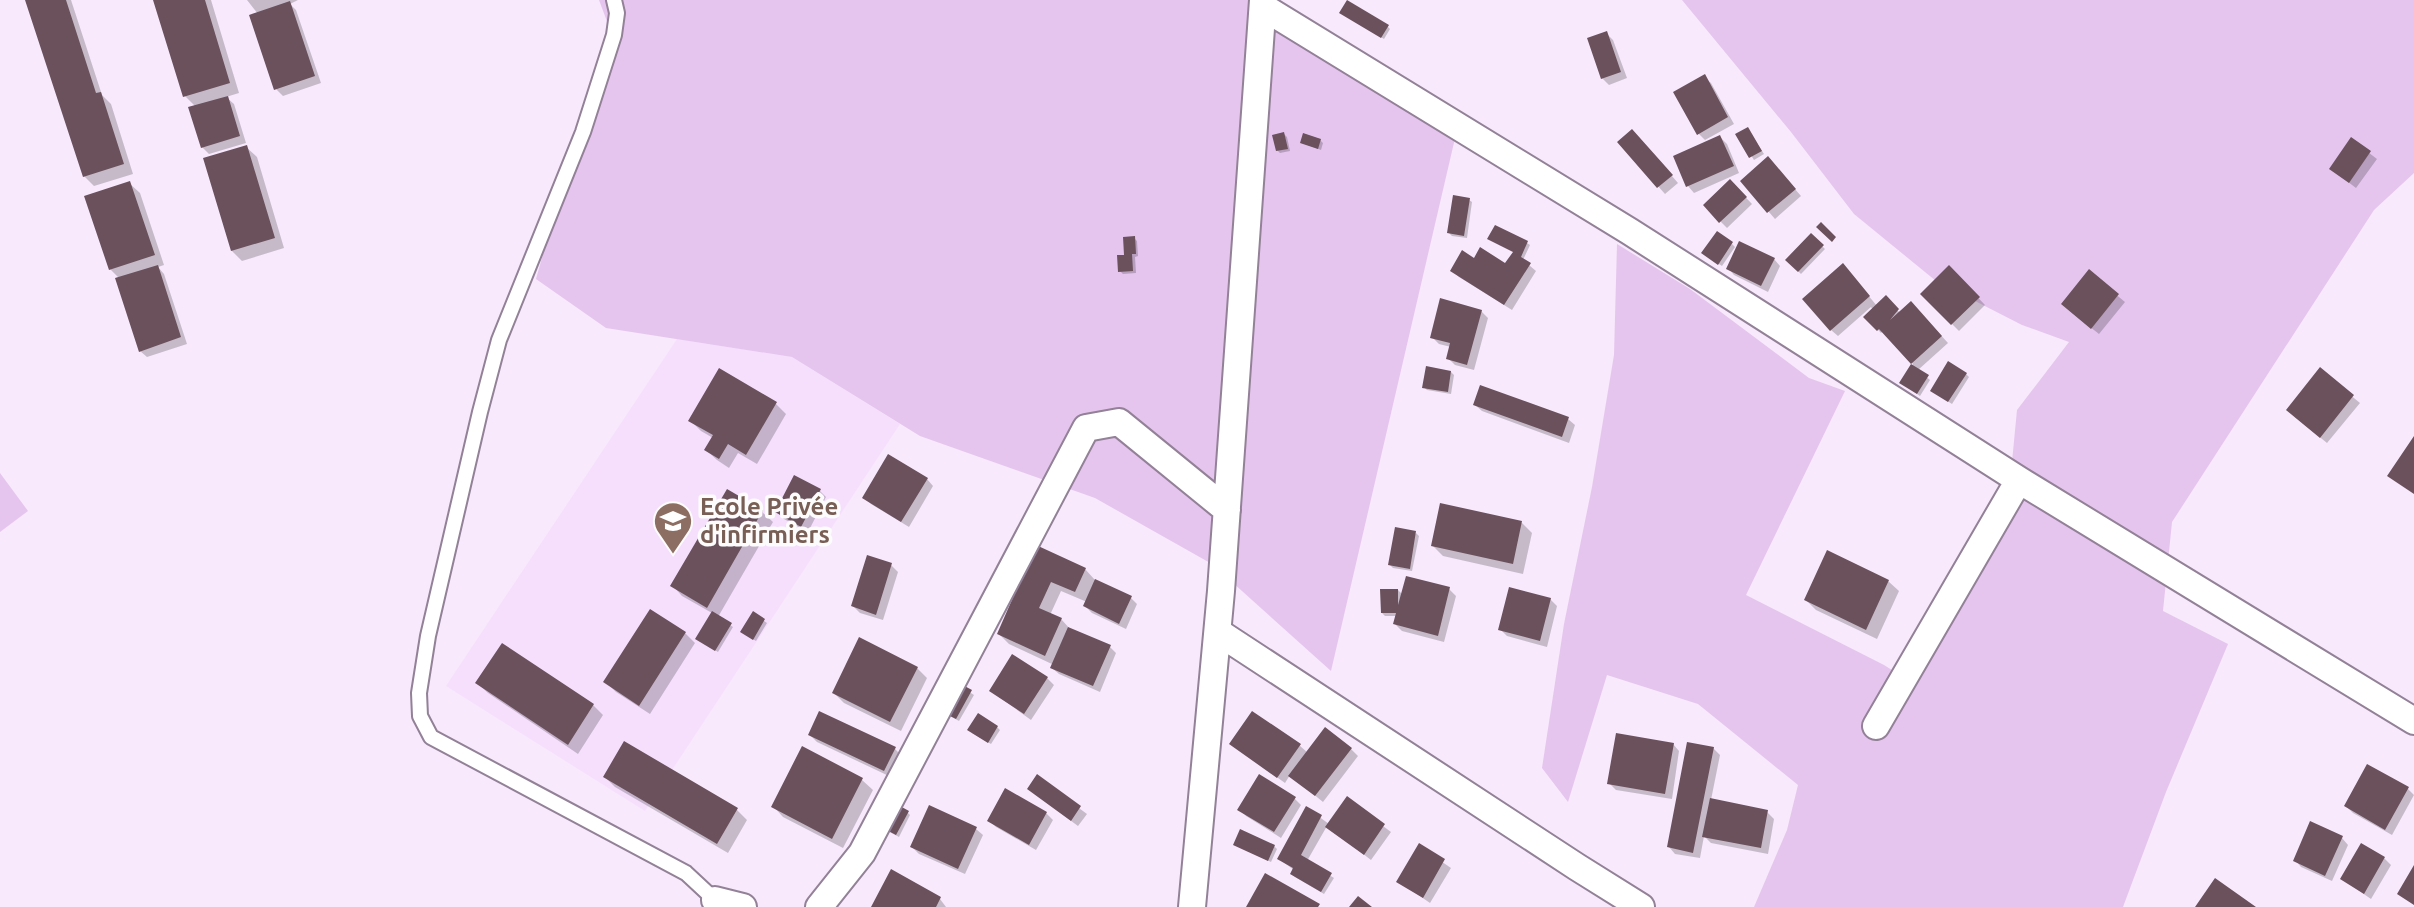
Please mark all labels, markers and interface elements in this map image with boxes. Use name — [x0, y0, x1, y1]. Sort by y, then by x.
place label: Ecole Privée d'infirmiers — [700, 493, 838, 548]
school or university icon: Ecole Privée d'infirmiers — [652, 500, 694, 555]

